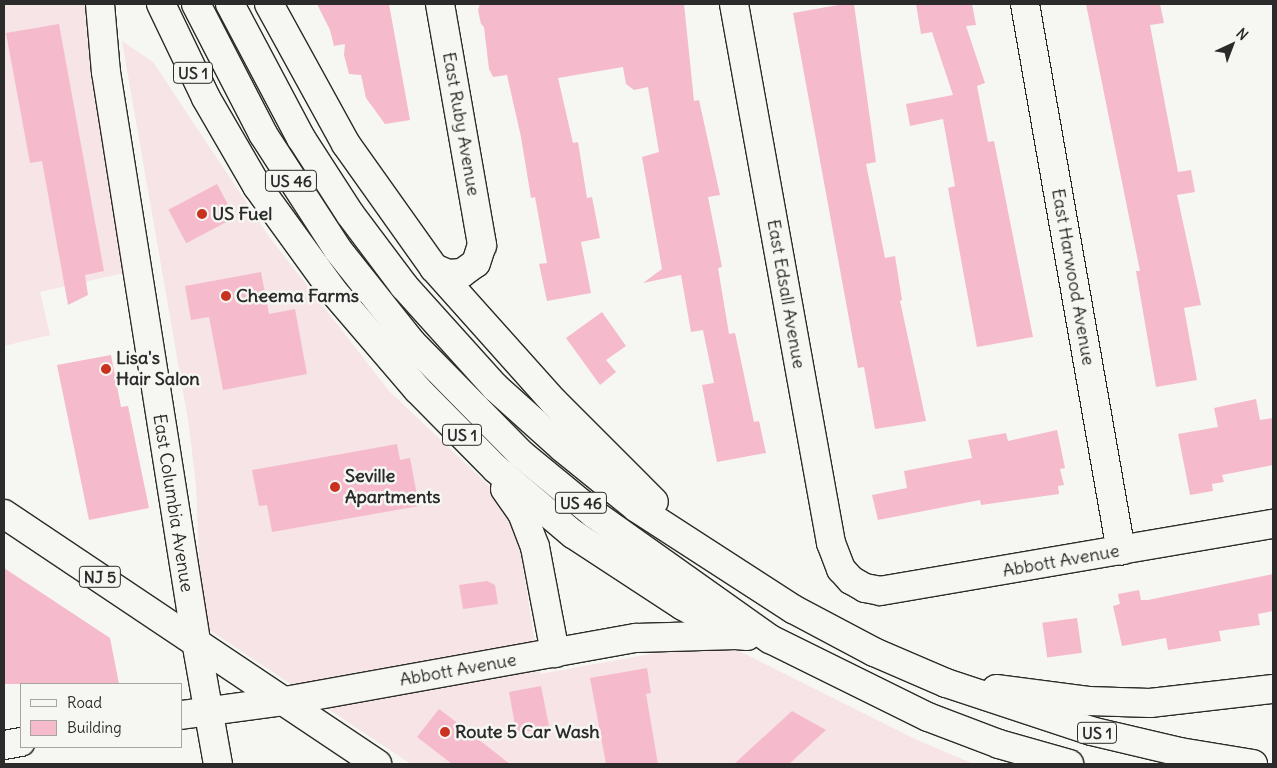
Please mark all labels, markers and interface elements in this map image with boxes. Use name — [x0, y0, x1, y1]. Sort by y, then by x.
north arrow — [1207, 20, 1257, 70]
text: N — [1233, 24, 1252, 44]
street label: East Ruby Avenue — [438, 50, 484, 198]
road number: US 1 — [173, 59, 213, 86]
road number: US 46 — [265, 168, 317, 195]
street label: East Harwood Avenue — [1047, 187, 1099, 367]
place label: US Fuel — [212, 203, 272, 225]
marker: US Fuel — [196, 208, 208, 220]
street label: East Edsall Avenue — [762, 218, 810, 370]
place label: Cheema Farms — [236, 285, 359, 307]
marker: Cheema Farms — [220, 290, 232, 302]
place label: Lisa's Hair Salon — [116, 348, 200, 390]
marker: Lisa's Hair Salon — [100, 363, 112, 375]
street label: East Columbia Avenue — [148, 412, 198, 594]
road number: US 1 — [442, 422, 482, 448]
place label: Seville Apartments — [345, 466, 441, 508]
marker: Seville Apartments — [329, 481, 341, 493]
road number: US 46 — [555, 489, 607, 516]
street label: Abbott Avenue — [1001, 540, 1121, 582]
road number: NJ 5 — [79, 564, 121, 590]
street label: Abbott Avenue — [398, 649, 518, 691]
legend — [20, 683, 182, 748]
text: Road — [67, 693, 102, 712]
text: Building — [67, 718, 122, 737]
road number: US 1 — [1077, 720, 1117, 746]
place label: Route 5 Car Wash — [455, 721, 600, 743]
marker: Route 5 Car Wash — [439, 726, 451, 738]

